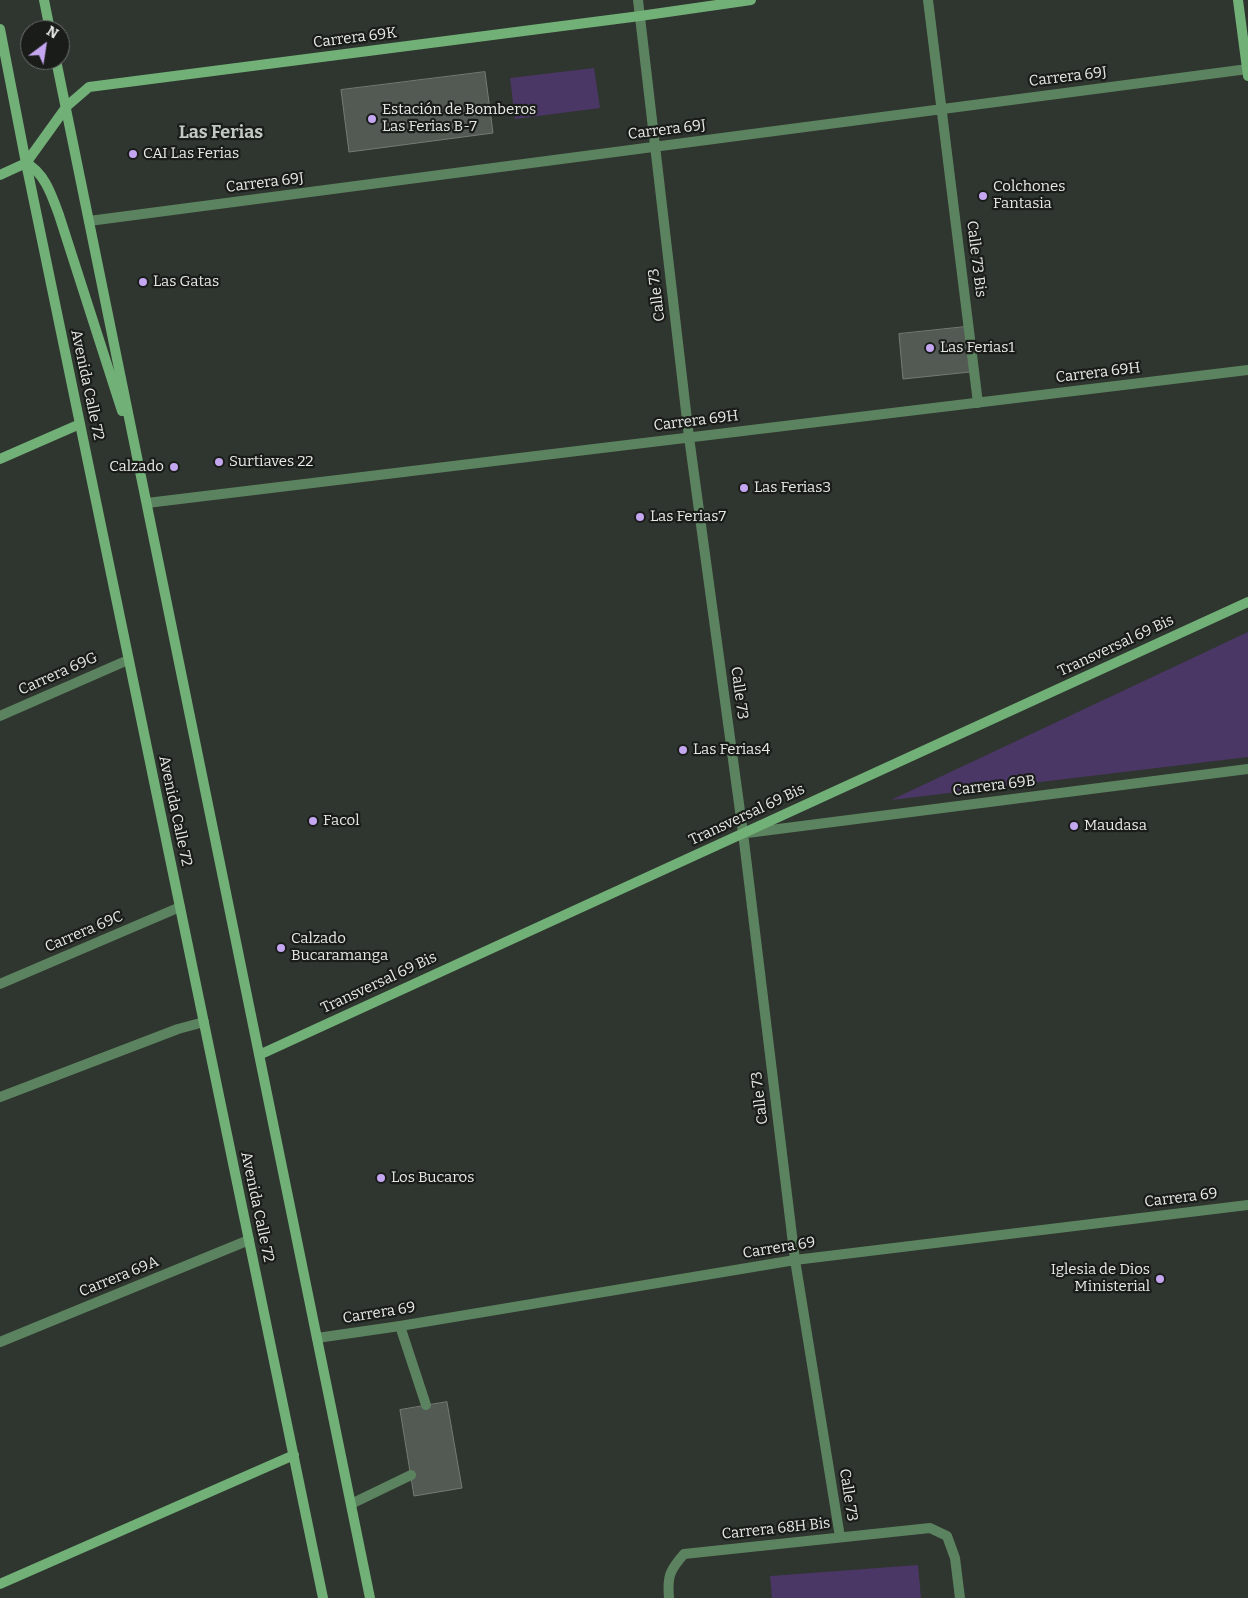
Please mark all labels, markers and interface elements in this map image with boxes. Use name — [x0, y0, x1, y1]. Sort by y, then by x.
north arrow — [20, 20, 70, 70]
text: N — [43, 23, 61, 43]
street label: Carrera 69K — [312, 24, 398, 52]
street label: Carrera 69J — [1028, 63, 1108, 91]
place label: Estación de Bomberos Las Ferias B-7 — [382, 101, 536, 136]
marker: Estación de Bomberos Las Ferias B-7 — [366, 113, 378, 125]
street label: Carrera 69J — [627, 116, 707, 144]
district label: Las Ferias — [179, 122, 263, 144]
place label: CAI Las Ferias — [143, 145, 239, 163]
marker: CAI Las Ferias — [127, 148, 139, 160]
street label: Carrera 69J — [225, 169, 305, 197]
place label: Colchones Fantasia — [993, 178, 1065, 213]
marker: Colchones Fantasia — [977, 190, 989, 202]
street label: Calle 73 Bis — [962, 220, 990, 298]
street label: Calle 73 — [645, 268, 669, 322]
place label: Las Gatas — [153, 273, 219, 291]
marker: Las Gatas — [137, 276, 149, 288]
street label: Avenida Calle 72 — [66, 328, 108, 442]
place label: Las Ferias1 — [940, 339, 1015, 357]
marker: Las Ferias1 — [924, 342, 936, 354]
street label: Carrera 69H — [1055, 359, 1141, 387]
street label: Carrera 69H — [653, 407, 739, 435]
place label: Surtiaves 22 — [229, 453, 314, 471]
marker: Surtiaves 22 — [213, 456, 225, 468]
place label: Calzado — [109, 458, 164, 476]
marker: Calzado — [168, 461, 180, 473]
place label: Las Ferias3 — [754, 479, 831, 497]
marker: Las Ferias3 — [738, 482, 750, 494]
place label: Las Ferias7 — [650, 508, 726, 526]
marker: Las Ferias7 — [634, 511, 646, 523]
street label: Transversal 69 Bis — [1055, 611, 1177, 681]
street label: Carrera 69G — [16, 649, 100, 699]
street label: Calle 73 — [726, 665, 752, 721]
place label: Las Ferias4 — [693, 741, 770, 759]
marker: Las Ferias4 — [677, 744, 689, 756]
street label: Avenida Calle 72 — [154, 754, 196, 868]
street label: Carrera 69B — [952, 772, 1036, 800]
street label: Transversal 69 Bis — [686, 780, 808, 850]
place label: Facol — [323, 812, 360, 830]
marker: Facol — [307, 815, 319, 827]
place label: Maudasa — [1084, 817, 1147, 835]
marker: Maudasa — [1068, 820, 1080, 832]
street label: Carrera 69C — [42, 907, 126, 957]
place label: Calzado Bucaramanga — [291, 930, 388, 965]
marker: Calzado Bucaramanga — [275, 942, 287, 954]
street label: Transversal 69 Bis — [318, 948, 440, 1018]
street label: Calle 73 — [748, 1071, 772, 1125]
street label: Avenida Calle 72 — [236, 1150, 278, 1264]
place label: Los Bucaros — [391, 1169, 474, 1187]
marker: Los Bucaros — [375, 1172, 387, 1184]
street label: Carrera 69 — [1143, 1185, 1219, 1211]
street label: Carrera 69 — [741, 1233, 817, 1263]
street label: Carrera 69A — [77, 1253, 161, 1301]
place label: Iglesia de Dios Ministerial — [1051, 1261, 1150, 1296]
marker: Iglesia de Dios Ministerial — [1154, 1273, 1166, 1285]
street label: Carrera 69 — [341, 1298, 417, 1328]
street label: Calle 73 — [835, 1467, 861, 1523]
street label: Carrera 68H Bis — [721, 1514, 831, 1544]

